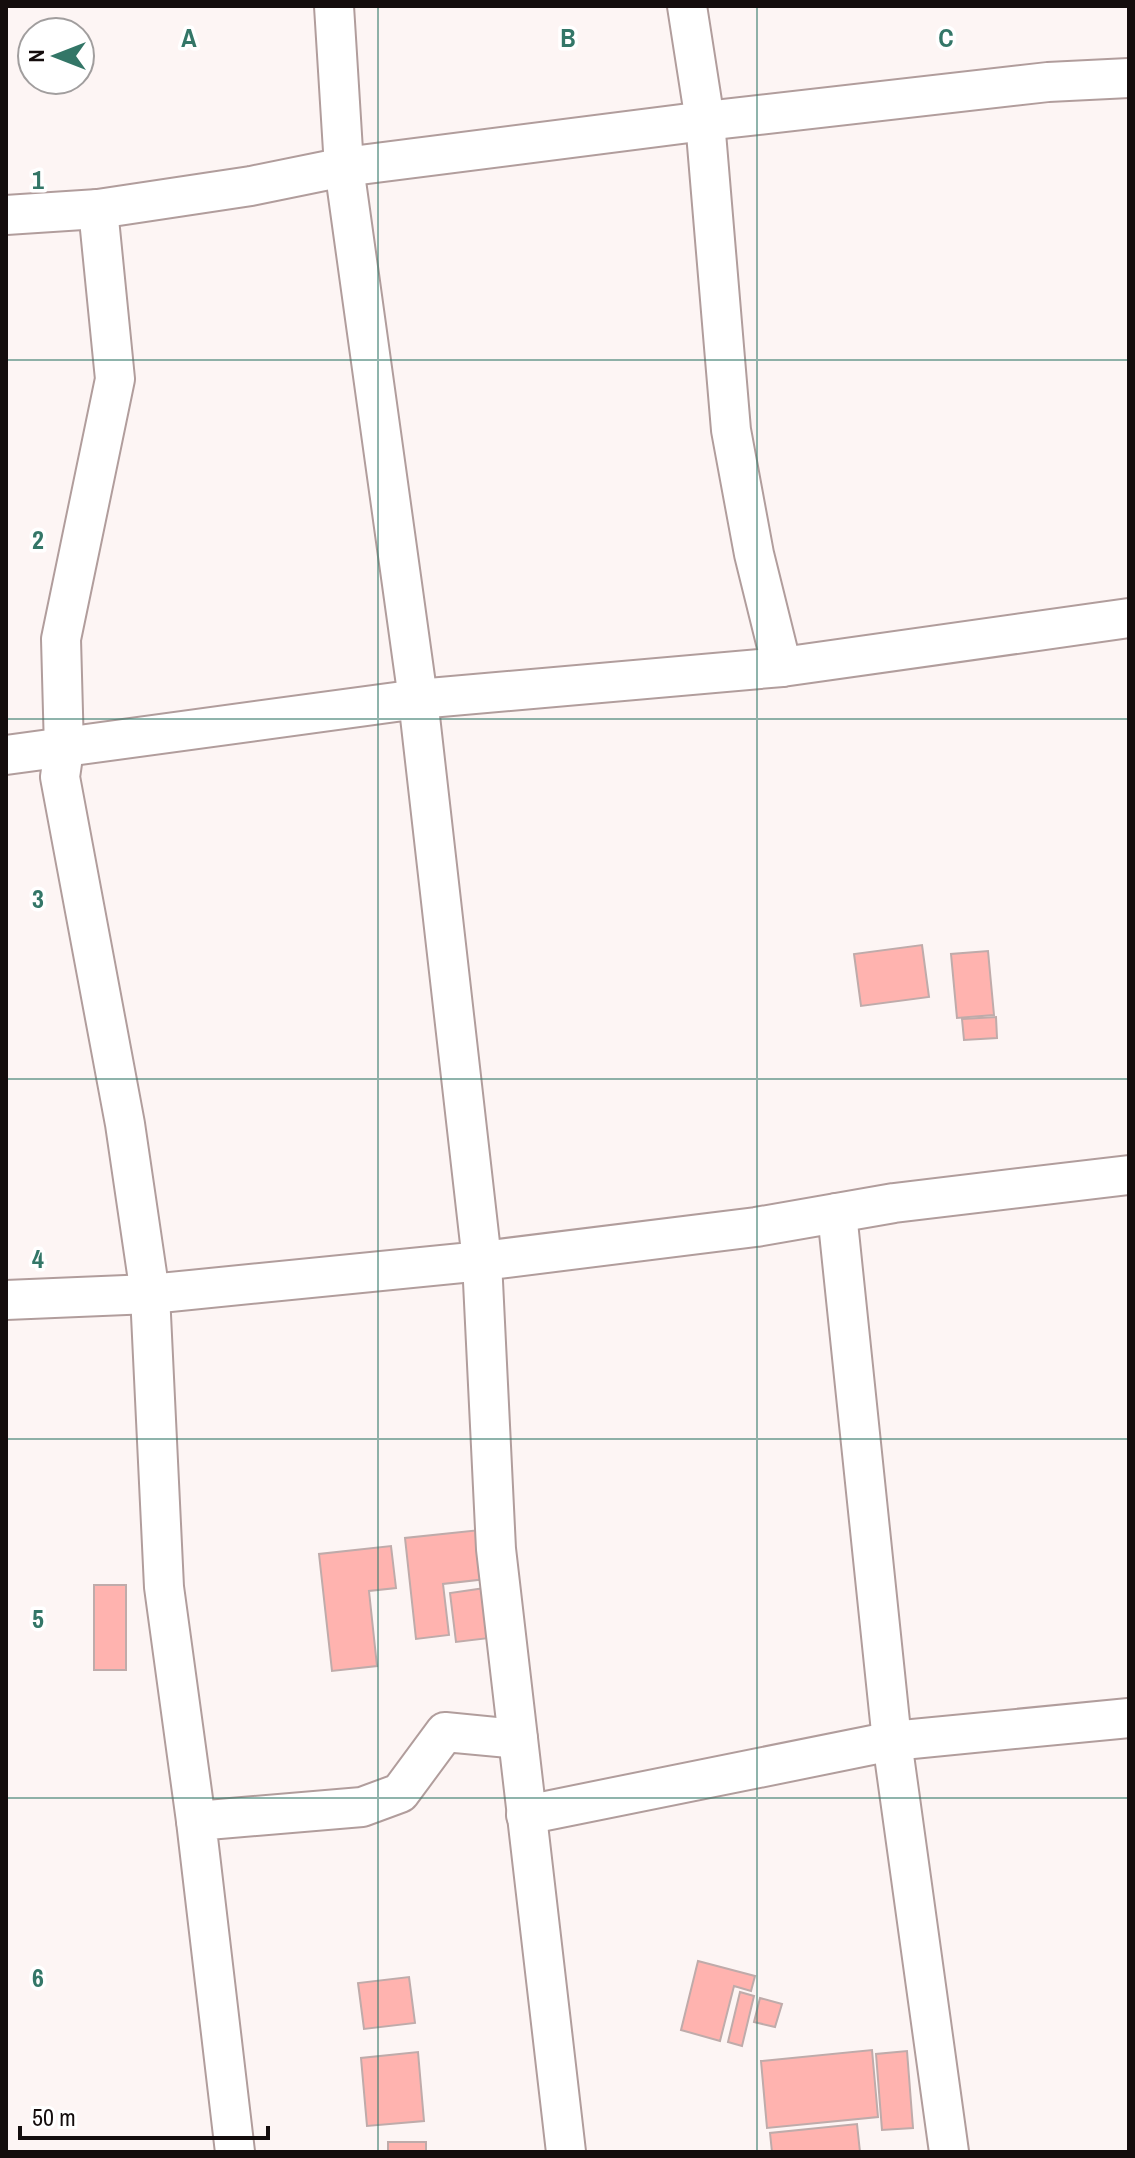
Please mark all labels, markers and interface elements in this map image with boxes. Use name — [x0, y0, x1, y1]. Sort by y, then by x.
north arrow — [16, 16, 96, 96]
text: A — [181, 20, 197, 55]
text: B — [560, 20, 576, 55]
text: C — [938, 20, 954, 55]
text: N — [21, 49, 51, 63]
text: 1 — [32, 162, 44, 197]
text: 2 — [32, 522, 44, 557]
text: 3 — [32, 881, 44, 916]
text: 4 — [32, 1241, 44, 1276]
text: 5 — [32, 1601, 44, 1636]
text: 6 — [32, 1960, 44, 1995]
scale bar — [20, 2090, 268, 2140]
text: 50 m — [32, 2101, 76, 2133]

